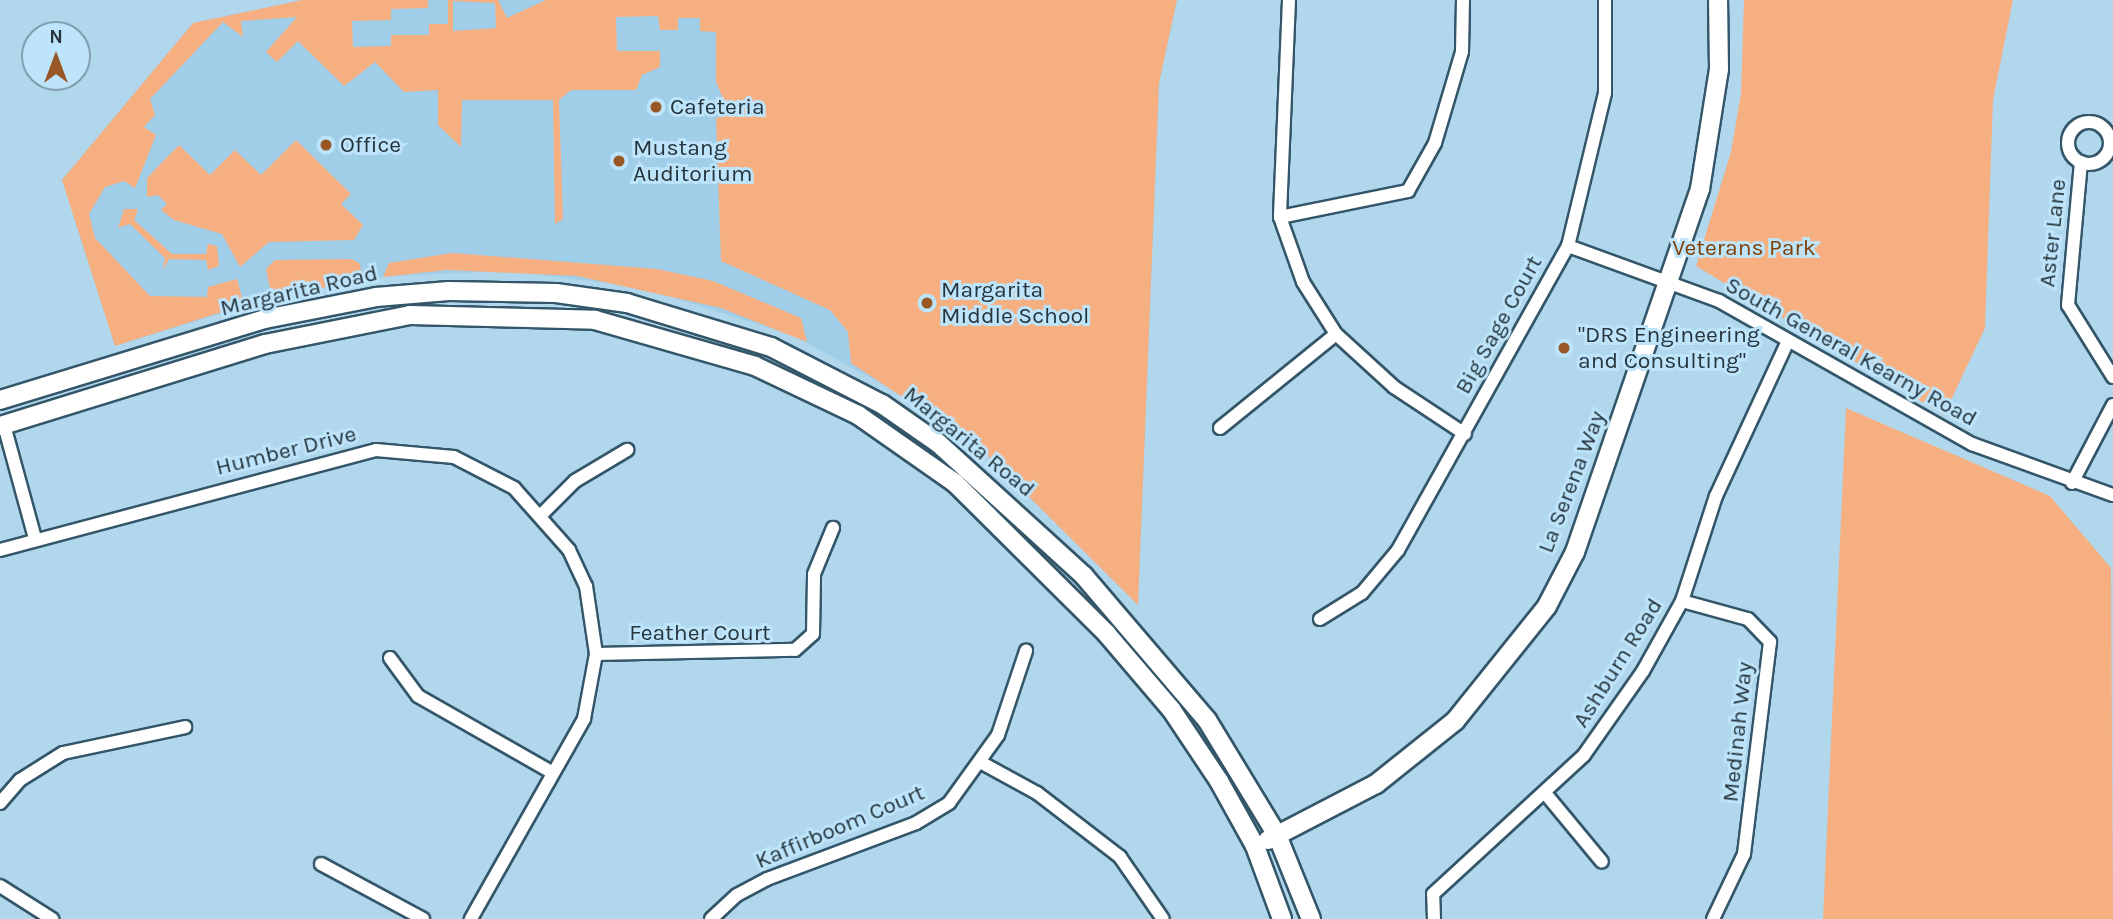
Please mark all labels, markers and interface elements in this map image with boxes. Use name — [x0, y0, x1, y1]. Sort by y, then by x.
north arrow — [21, 21, 91, 91]
text: N — [49, 26, 63, 48]
place label: Cafeteria — [670, 93, 765, 121]
marker: Cafeteria — [648, 99, 664, 115]
place label: Office — [340, 131, 401, 159]
place label: Mustang Auditorium — [633, 134, 752, 188]
marker: Office — [318, 137, 334, 153]
marker: Mustang Auditorium — [611, 153, 627, 169]
street label: Aster Lane — [2034, 178, 2072, 288]
park label: Veterans Park — [1672, 234, 1816, 262]
street label: Big Sage Court — [1450, 251, 1548, 399]
street label: Margarita Road — [218, 259, 380, 323]
street label: South General Kearny Road — [1720, 271, 1982, 433]
place label: Margarita Middle School — [941, 276, 1090, 330]
marker: Margarita Middle School — [919, 295, 935, 311]
place label: "DRS Engineering and Consulting" — [1578, 321, 1760, 375]
marker: "DRS Engineering and Consulting" — [1556, 340, 1572, 356]
street label: Margarita Road — [898, 381, 1040, 503]
street label: La Serena Way — [1532, 407, 1612, 557]
street label: Humber Drive — [213, 420, 359, 482]
street label: Ashburn Road — [1567, 593, 1669, 733]
street label: Feather Court — [629, 619, 771, 647]
street label: Medinah Way — [1717, 661, 1759, 803]
street label: Kaffirboom Court — [751, 779, 929, 875]

